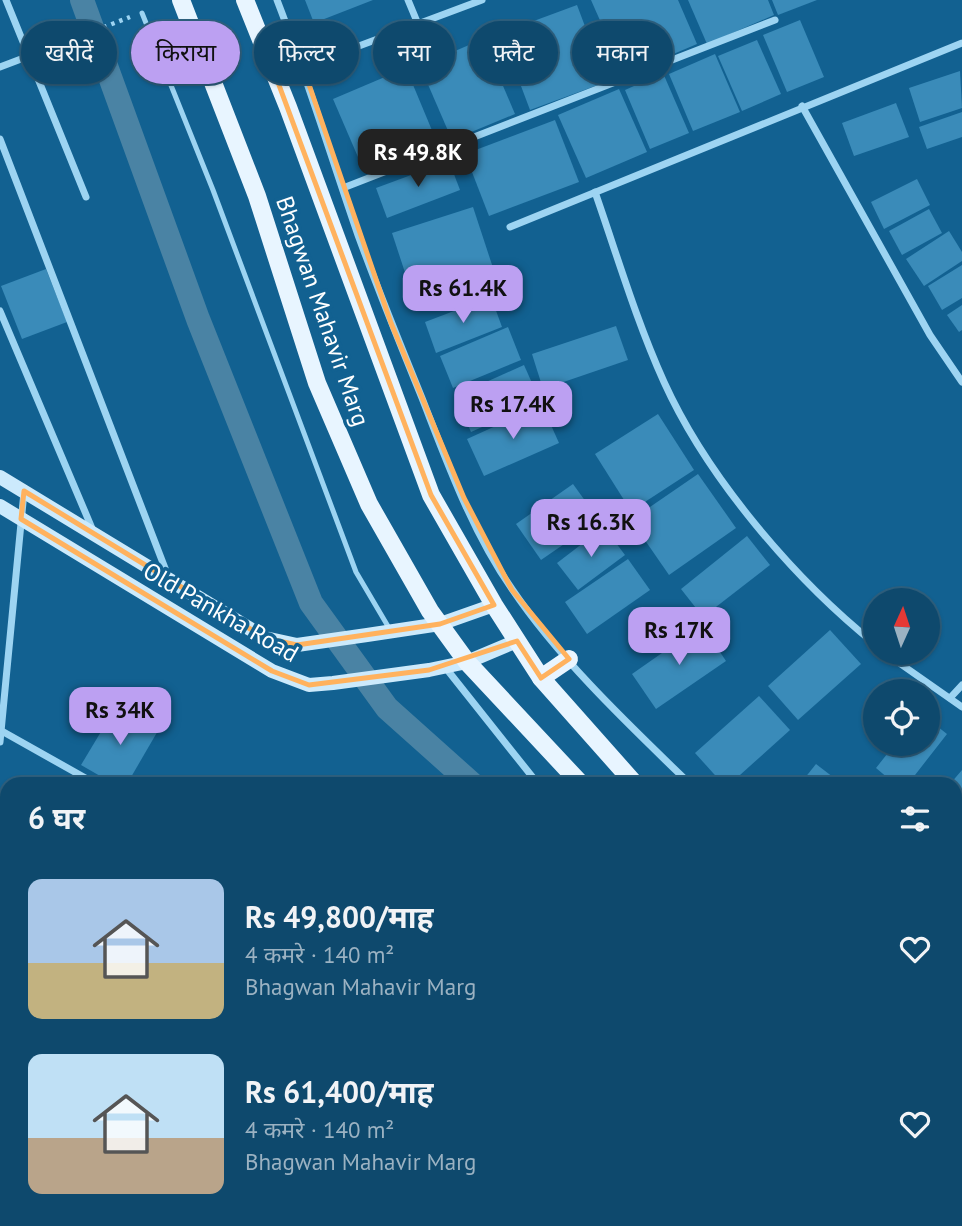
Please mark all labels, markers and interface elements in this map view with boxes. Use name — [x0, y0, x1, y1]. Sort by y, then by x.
chip: खरीदें — [21, 21, 117, 84]
chip: किराया — [131, 21, 240, 84]
chip: फ़िल्टर — [254, 21, 359, 84]
chip: नया — [373, 21, 455, 84]
chip: फ़्लैट — [469, 21, 558, 84]
chip: मकान — [572, 21, 673, 84]
pin: Rs 49.8K — [346, 130, 490, 189]
text: Rs 49.8K — [374, 137, 462, 166]
street label: Bhagwan Mahavir Marg — [269, 192, 377, 430]
pin: Rs 61.4K — [391, 266, 535, 325]
text: Rs 61.4K — [419, 273, 507, 302]
pin: Rs 17.4K — [441, 382, 585, 441]
text: Rs 17.4K — [470, 389, 556, 418]
pin: Rs 16.3K — [519, 500, 663, 559]
text: Rs 16.3K — [547, 507, 635, 536]
street label: Old Pankha Road — [138, 555, 304, 669]
north arrow — [863, 588, 940, 665]
map controls — [863, 588, 940, 756]
pin: Rs 17K — [622, 608, 736, 667]
text: Rs 17K — [644, 615, 714, 644]
button: locate — [863, 679, 940, 756]
pin: Rs 34K — [63, 688, 177, 747]
text: Rs 34K — [85, 695, 155, 724]
text: 6 घर — [28, 798, 85, 837]
icon: filters — [896, 800, 934, 838]
text: Rs 49,800/माह — [245, 897, 434, 936]
icon: home — [84, 907, 168, 991]
icon: heart — [896, 930, 934, 968]
text: 4 कमरे · 140 m² — [245, 940, 394, 969]
text: Bhagwan Mahavir Marg — [245, 972, 476, 1001]
text: Rs 61,400/माह — [245, 1072, 434, 1111]
icon: home — [84, 1082, 168, 1166]
icon: heart — [896, 1105, 934, 1143]
text: 4 कमरे · 140 m² — [245, 1115, 394, 1144]
text: Bhagwan Mahavir Marg — [245, 1147, 476, 1176]

